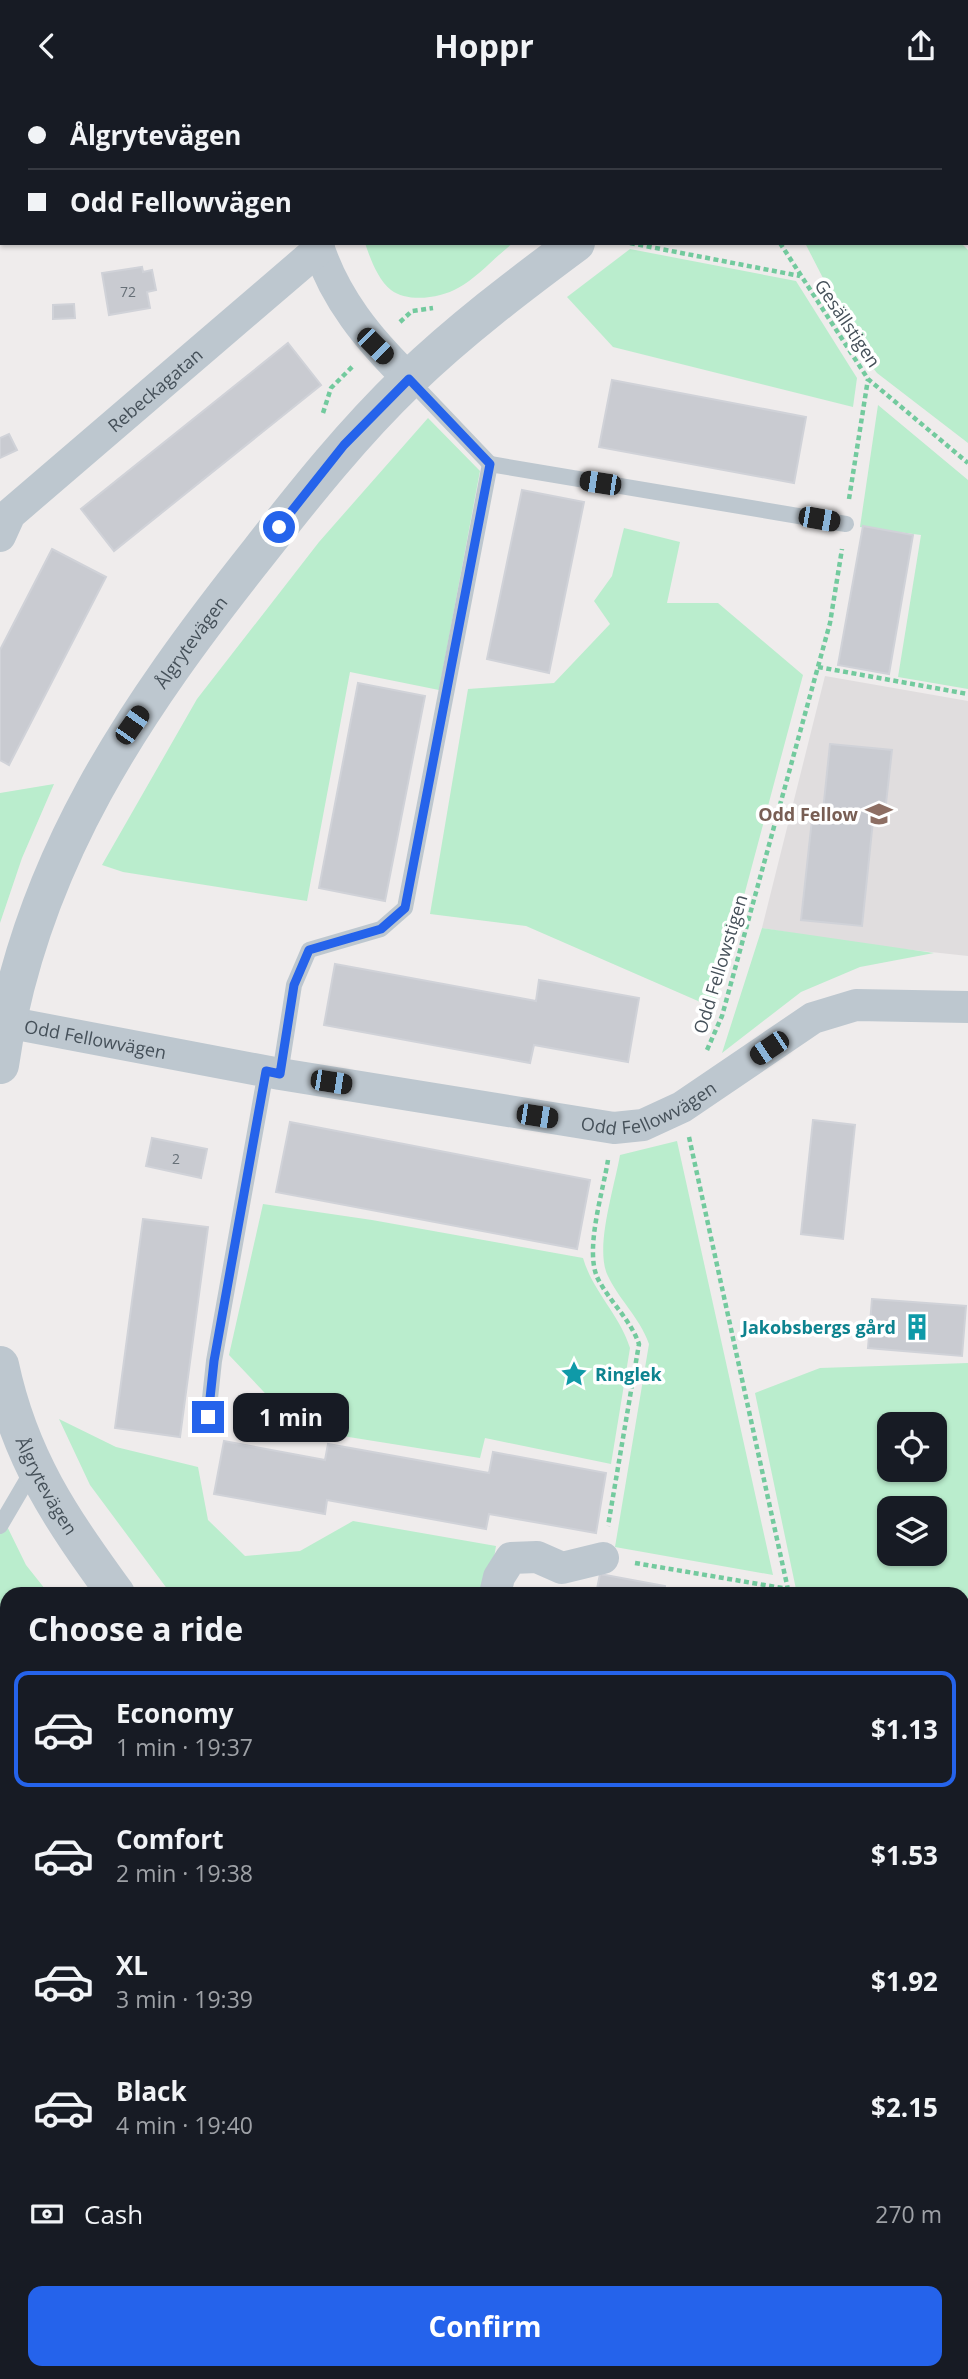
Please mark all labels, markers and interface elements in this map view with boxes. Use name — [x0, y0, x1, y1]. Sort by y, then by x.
text: Hoppr — [434, 24, 534, 67]
icon: back — [28, 27, 66, 65]
icon: share — [902, 27, 940, 65]
text: Ålgrytevägen — [70, 117, 241, 153]
text: Odd Fellowvägen — [70, 184, 292, 220]
street label: Gesällstigen — [810, 274, 886, 372]
house number: 72 — [120, 282, 136, 301]
car — [353, 324, 398, 368]
street label: Rebeckagatan — [102, 342, 207, 437]
car — [578, 469, 623, 497]
car — [797, 505, 842, 533]
route start — [263, 511, 295, 543]
street label: Ålgrytevägen — [149, 591, 232, 693]
car — [112, 702, 153, 748]
school or university icon: Odd Fellow — [864, 799, 894, 829]
place label: Odd Fellow — [758, 802, 859, 826]
street label: Odd Fellowstigen — [687, 891, 753, 1037]
street label: Odd Fellowvägen — [22, 1014, 168, 1064]
car — [746, 1028, 793, 1068]
car — [309, 1068, 354, 1096]
street label: Odd Fellowvägen — [579, 1075, 721, 1140]
car — [515, 1102, 560, 1130]
house number: 2 — [172, 1149, 180, 1168]
building icon: Jakobsbergs gård — [902, 1312, 932, 1342]
place label: Jakobsbergs gård — [740, 1315, 896, 1339]
place icon: Ringlek — [559, 1359, 589, 1389]
place label: Ringlek — [595, 1362, 663, 1386]
callout: 1 min — [232, 1393, 348, 1441]
route end — [192, 1401, 224, 1433]
text: 1 min — [259, 1401, 323, 1433]
map controls — [877, 1412, 947, 1566]
button: locate — [877, 1412, 947, 1482]
street label: Ålgrytevägen — [11, 1433, 83, 1539]
button: layers — [877, 1496, 947, 1566]
text: Choose a ride — [28, 1607, 243, 1650]
text: Economy — [116, 1695, 234, 1731]
icon: car — [32, 1698, 95, 1761]
text: $1.13 — [871, 1711, 938, 1747]
text: 1 min · 19:37 — [116, 1731, 253, 1763]
text: Comfort — [116, 1821, 223, 1857]
icon: car — [32, 1824, 95, 1887]
text: $1.53 — [871, 1837, 938, 1873]
text: 2 min · 19:38 — [116, 1857, 253, 1889]
text: XL — [116, 1947, 148, 1983]
icon: car — [32, 1950, 95, 2013]
text: $1.92 — [871, 1963, 938, 1999]
text: 3 min · 19:39 — [116, 1983, 253, 2015]
text: Black — [116, 2073, 187, 2109]
icon: car — [32, 2076, 95, 2139]
text: $2.15 — [871, 2089, 938, 2125]
text: 4 min · 19:40 — [116, 2109, 253, 2141]
icon: cash — [28, 2195, 66, 2233]
text: Cash — [84, 2196, 143, 2232]
text: 270 m — [875, 2198, 942, 2230]
button: Confirm — [28, 2286, 942, 2366]

